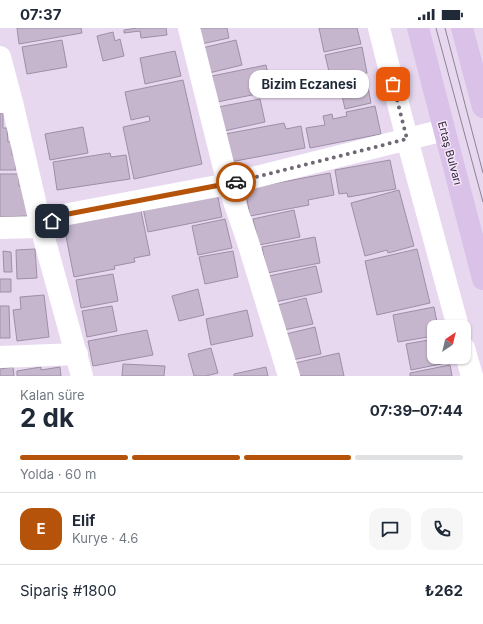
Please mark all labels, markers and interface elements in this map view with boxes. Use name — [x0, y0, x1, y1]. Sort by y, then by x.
text: 07:37 — [20, 5, 61, 24]
pin — [376, 67, 410, 101]
callout: Bizim Eczanesi — [249, 70, 369, 98]
icon: bag — [382, 73, 404, 95]
text: Bizim Eczanesi — [262, 76, 356, 92]
street label: Ertaş Bulvarı — [435, 120, 465, 186]
courier — [216, 162, 256, 202]
icon: car — [225, 171, 247, 193]
pin — [35, 204, 69, 238]
icon: home — [41, 210, 63, 232]
north arrow — [427, 320, 471, 364]
map controls — [427, 320, 471, 364]
text: Kalan süre — [20, 387, 85, 403]
text: 07:39–07:44 — [370, 401, 463, 420]
text: 2 dk — [20, 402, 74, 433]
text: Yolda · 60 m — [20, 466, 96, 482]
button: chat — [369, 508, 411, 550]
button: phone — [421, 508, 463, 550]
text: Elif — [72, 511, 95, 530]
text: E — [36, 519, 46, 538]
text: Kurye · 4.6 — [72, 530, 138, 546]
text: Sipariş #1800 — [20, 581, 116, 600]
text: ₺262 — [425, 581, 463, 600]

